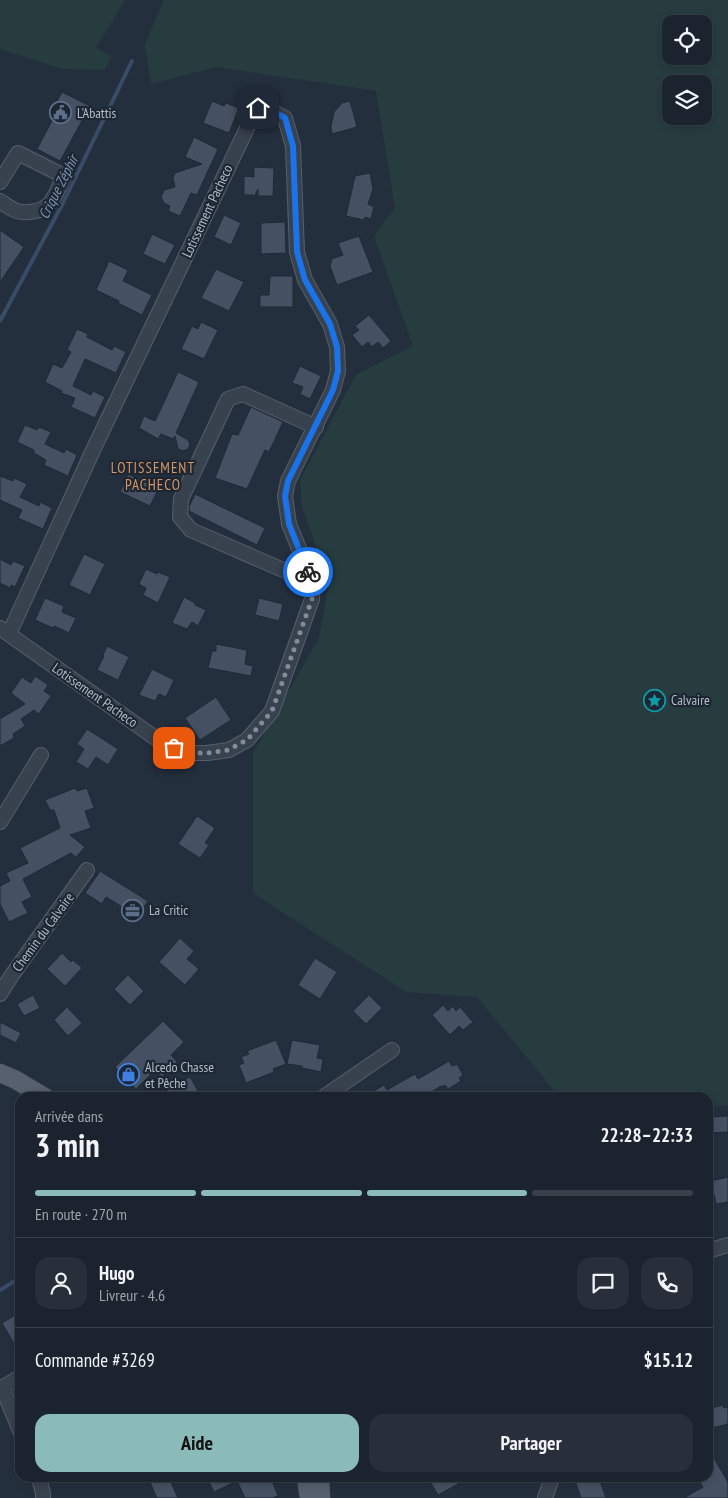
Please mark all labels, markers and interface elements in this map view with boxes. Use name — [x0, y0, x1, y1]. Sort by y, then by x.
map controls — [662, 15, 712, 125]
button: locate — [662, 15, 712, 65]
button: layers — [662, 75, 712, 125]
pin — [237, 87, 279, 129]
icon: home — [244, 94, 272, 122]
public building icon: L'Abattis — [49, 101, 73, 125]
place label: L'Abattis — [77, 104, 117, 122]
water label: Crique Zéphir — [34, 150, 83, 222]
street label: Lotissement Pacheco — [178, 162, 236, 260]
district label: LOTISSEMENT PACHECO — [111, 458, 195, 494]
courier — [283, 547, 333, 597]
icon: bike — [294, 558, 322, 586]
street label: Lotissement Pacheco — [49, 659, 141, 731]
place icon: Calvaire — [643, 688, 667, 712]
place label: Calvaire — [671, 691, 710, 709]
pin — [153, 727, 195, 769]
icon: bag — [160, 734, 188, 762]
street label: Chemin du Calvaire — [8, 889, 78, 975]
office icon: La Critic — [121, 898, 145, 922]
place label: La Critic — [149, 901, 188, 919]
place label: Alcedo Chasse et Pêche — [145, 1058, 214, 1092]
shop icon: Alcedo Chasse et Pêche — [117, 1063, 141, 1087]
text: Arrivée dans — [35, 1106, 103, 1126]
text: 22:28–22:33 — [600, 1123, 693, 1147]
text: 3 min — [35, 1124, 100, 1166]
text: En route · 270 m — [35, 1204, 127, 1224]
button: person — [35, 1257, 87, 1309]
button: chat — [577, 1257, 629, 1309]
button: phone — [641, 1257, 693, 1309]
text: Hugo — [99, 1261, 134, 1285]
text: Livreur · 4.6 — [99, 1285, 165, 1305]
text: Commande #3269 — [35, 1348, 155, 1372]
text: $15.12 — [644, 1348, 693, 1372]
button: Aide — [35, 1414, 359, 1472]
button: Partager — [369, 1414, 693, 1472]

